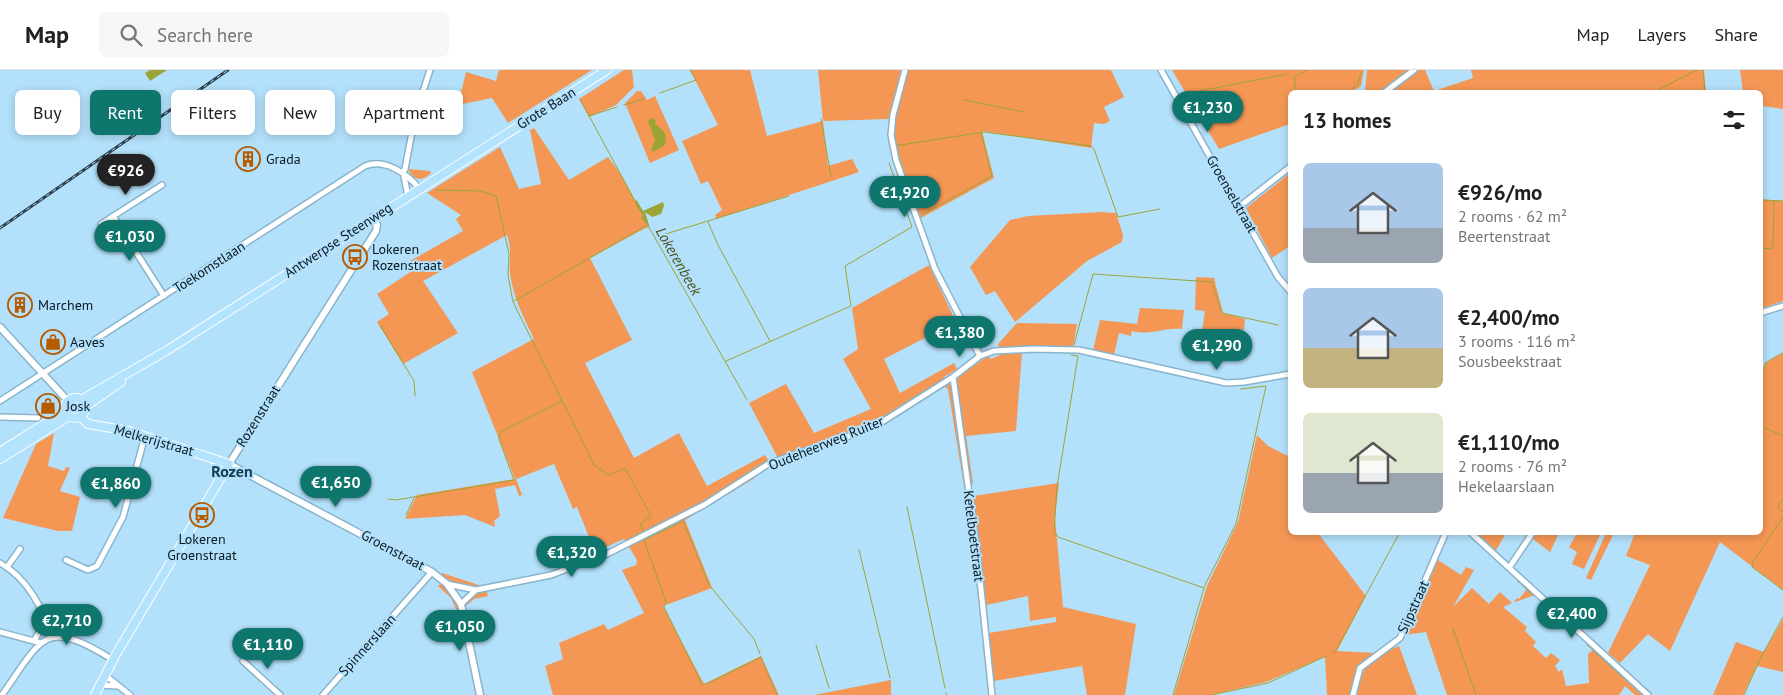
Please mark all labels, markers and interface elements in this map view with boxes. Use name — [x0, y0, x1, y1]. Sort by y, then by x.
search box — [99, 12, 449, 57]
text: Map — [25, 19, 69, 50]
icon: search — [117, 21, 145, 49]
text: Search here — [157, 23, 253, 47]
text: Map — [1577, 23, 1609, 46]
text: Layers — [1637, 23, 1686, 46]
text: Share — [1714, 23, 1758, 46]
street label: Grote Baan — [513, 83, 579, 133]
chip: Buy — [15, 90, 80, 135]
chip: Rent — [90, 90, 161, 135]
chip: Filters — [171, 90, 255, 135]
chip: New — [265, 90, 335, 135]
chip: Apartment — [345, 90, 463, 135]
pin: €1,230 — [1167, 90, 1249, 133]
text: €1,230 — [1183, 97, 1233, 117]
icon: filters — [1720, 106, 1748, 134]
text: 13 homes — [1303, 107, 1391, 134]
building icon: Grada — [235, 146, 261, 172]
place label: Grada — [266, 150, 301, 168]
street label: Groenselstraat — [1203, 152, 1262, 236]
pin: €926 — [96, 154, 156, 196]
text: €926 — [108, 160, 144, 180]
pin: €1,920 — [864, 176, 946, 218]
text: €926/mo — [1458, 179, 1542, 206]
text: €1,920 — [880, 182, 930, 202]
icon: home — [1343, 183, 1403, 243]
street label: Antwerpse Steenweg — [281, 198, 395, 282]
text: 2 rooms · 62 m² — [1458, 206, 1567, 226]
pin: €1,030 — [89, 220, 171, 262]
water label: Lokerenbeek — [652, 223, 707, 300]
text: €1,030 — [105, 226, 155, 246]
text: Beertenstraat — [1458, 226, 1550, 246]
street label: Toekomstlaan — [170, 237, 248, 297]
place label: Lokeren Rozenstraat — [372, 240, 442, 274]
bus stop icon: Lokeren Rozenstraat — [342, 244, 368, 270]
building icon: Marchem — [7, 292, 33, 318]
place label: Marchem — [38, 296, 93, 314]
text: €2,400/mo — [1458, 304, 1560, 331]
icon: home — [1343, 308, 1403, 368]
pin: €1,380 — [919, 316, 1001, 358]
text: €1,380 — [935, 322, 985, 342]
pin: €1,290 — [1176, 328, 1258, 371]
shop icon: Aaves — [40, 329, 66, 355]
text: 3 rooms · 116 m² — [1458, 331, 1576, 351]
place label: Aaves — [70, 333, 105, 351]
text: €1,290 — [1192, 335, 1242, 355]
text: Sousbeekstraat — [1458, 351, 1562, 371]
street label: Rozenstraat — [232, 381, 284, 450]
shop icon: Josk — [35, 393, 61, 419]
place label: Josk — [65, 397, 90, 415]
street label: Oudeheerweg Ruiter — [766, 412, 886, 474]
street label: Melkerijstraat — [112, 420, 196, 460]
text: €1,110/mo — [1458, 429, 1560, 456]
icon: home — [1343, 433, 1403, 493]
text: 2 rooms · 76 m² — [1458, 456, 1567, 476]
district label: Rozen — [211, 461, 253, 481]
pin: €1,860 — [75, 466, 157, 509]
pin: €1,650 — [295, 466, 377, 508]
text: €1,650 — [311, 472, 361, 492]
text: €1,860 — [91, 473, 141, 493]
text: Hekelaarslaan — [1458, 476, 1555, 496]
street label: Ketelboetstraat — [959, 489, 989, 583]
bus stop icon: Lokeren Groenstraat — [189, 502, 215, 528]
street label: Groenstraat — [358, 526, 428, 574]
place label: Lokeren Groenstraat — [167, 530, 237, 564]
pin: €1,320 — [531, 536, 613, 578]
text: €1,320 — [547, 542, 597, 562]
street label: Sijpstraat — [1393, 577, 1433, 636]
pin: €2,400 — [1531, 596, 1613, 639]
text: €2,400 — [1547, 603, 1597, 623]
pin: €2,710 — [26, 604, 108, 646]
text: €2,710 — [42, 610, 92, 630]
street label: Spinnerslaan — [334, 610, 400, 680]
pin: €1,050 — [419, 610, 501, 652]
text: €1,050 — [435, 616, 485, 636]
pin: €1,110 — [227, 628, 309, 670]
text: €1,110 — [243, 634, 293, 654]

